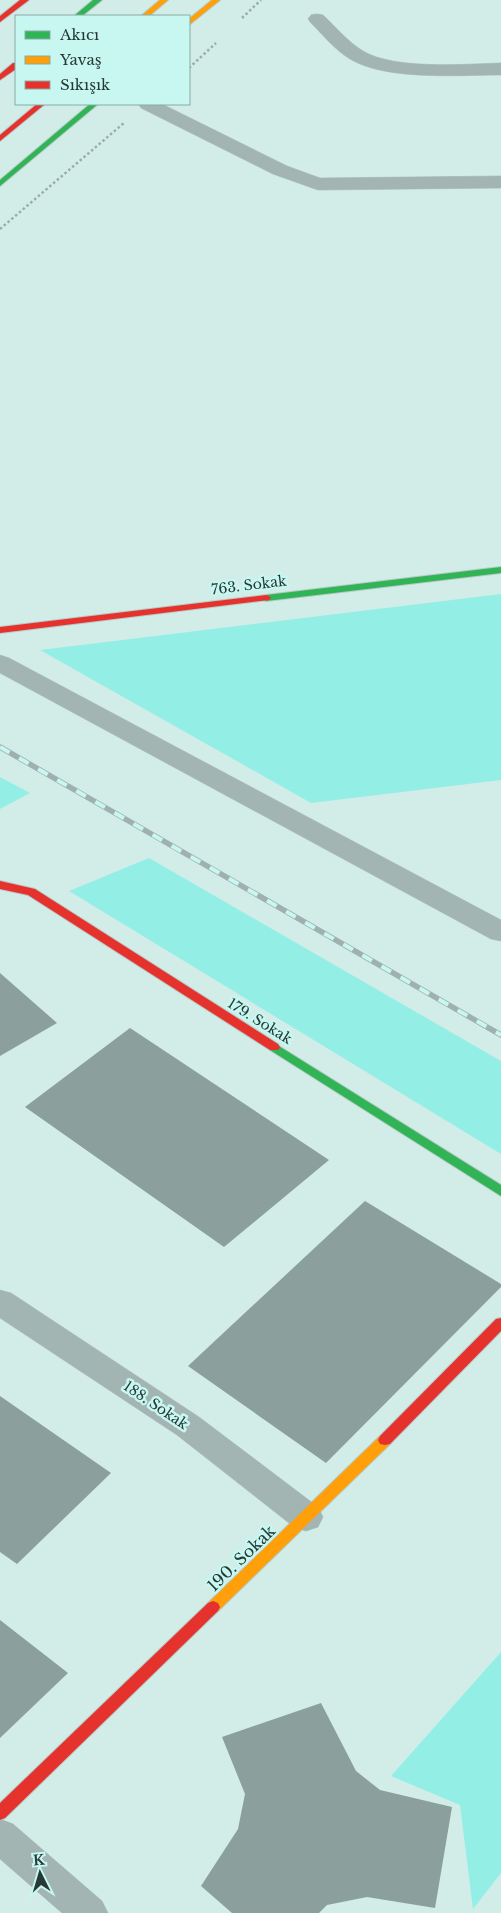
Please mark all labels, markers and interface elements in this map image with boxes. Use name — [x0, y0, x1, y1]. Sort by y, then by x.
legend — [15, 15, 190, 105]
text: Akıcı — [59, 25, 99, 44]
text: Yavaş — [59, 50, 102, 69]
text: Sıkışık — [60, 75, 111, 94]
street label: 763. Sokak — [210, 571, 288, 599]
street label: 179. Sokak — [224, 994, 296, 1048]
street label: 188. Sokak — [120, 1377, 192, 1433]
street label: 190. Sokak — [203, 1521, 279, 1595]
north arrow — [15, 1848, 65, 1898]
text: K — [32, 1851, 46, 1870]

